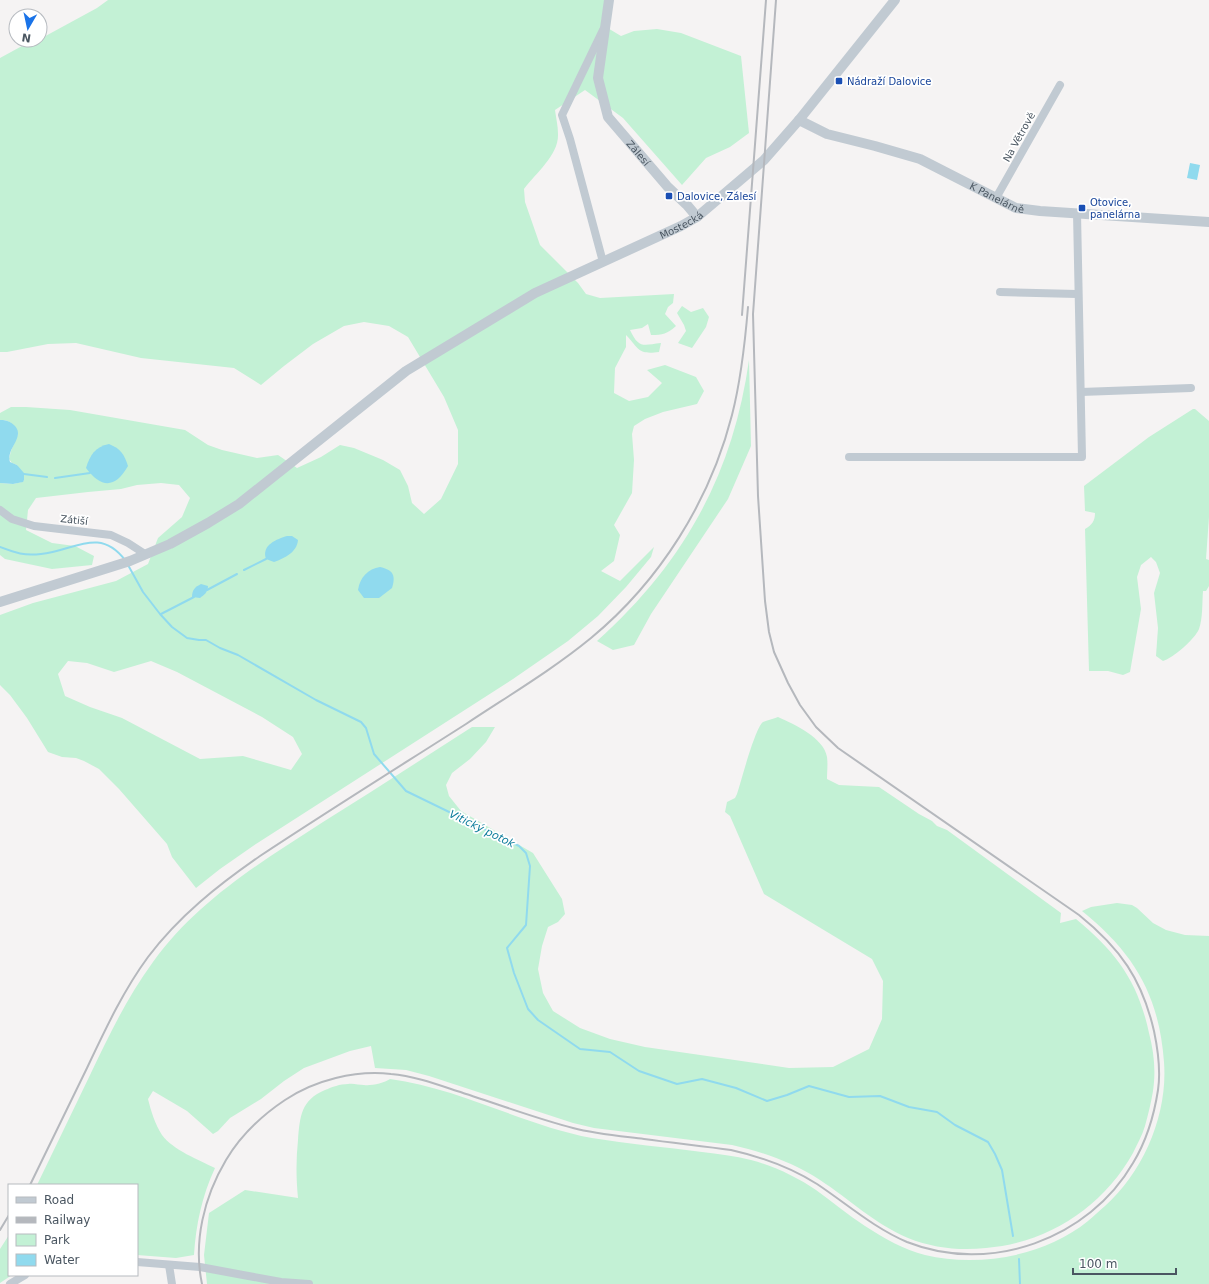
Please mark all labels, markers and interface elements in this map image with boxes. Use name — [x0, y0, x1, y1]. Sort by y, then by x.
north arrow — [8, 8, 48, 48]
text: N — [21, 30, 32, 45]
marker: Nádraží Dalovice — [834, 76, 844, 86]
place label: Nádraží Dalovice — [847, 76, 931, 87]
street label: Na Větrově — [1001, 110, 1037, 164]
street label: Zálesí — [625, 138, 653, 169]
street label: K Panelárně — [968, 180, 1025, 214]
marker: Dalovice, Zálesí — [664, 191, 674, 201]
place label: Dalovice, Zálesí — [677, 191, 758, 202]
place label: Otovice, panelárna — [1090, 197, 1140, 220]
marker: Otovice, panelárna — [1077, 203, 1087, 213]
street label: Mostecká — [658, 209, 705, 241]
street label: Zátiší — [60, 513, 90, 527]
water label: Vitický potok — [447, 807, 518, 851]
legend — [8, 1184, 138, 1276]
text: Road — [44, 1193, 74, 1207]
text: Railway — [44, 1213, 90, 1227]
text: Park — [44, 1233, 70, 1247]
scale bar — [1073, 1250, 1176, 1276]
text: Water — [44, 1253, 80, 1267]
text: 100 m — [1079, 1257, 1117, 1271]

